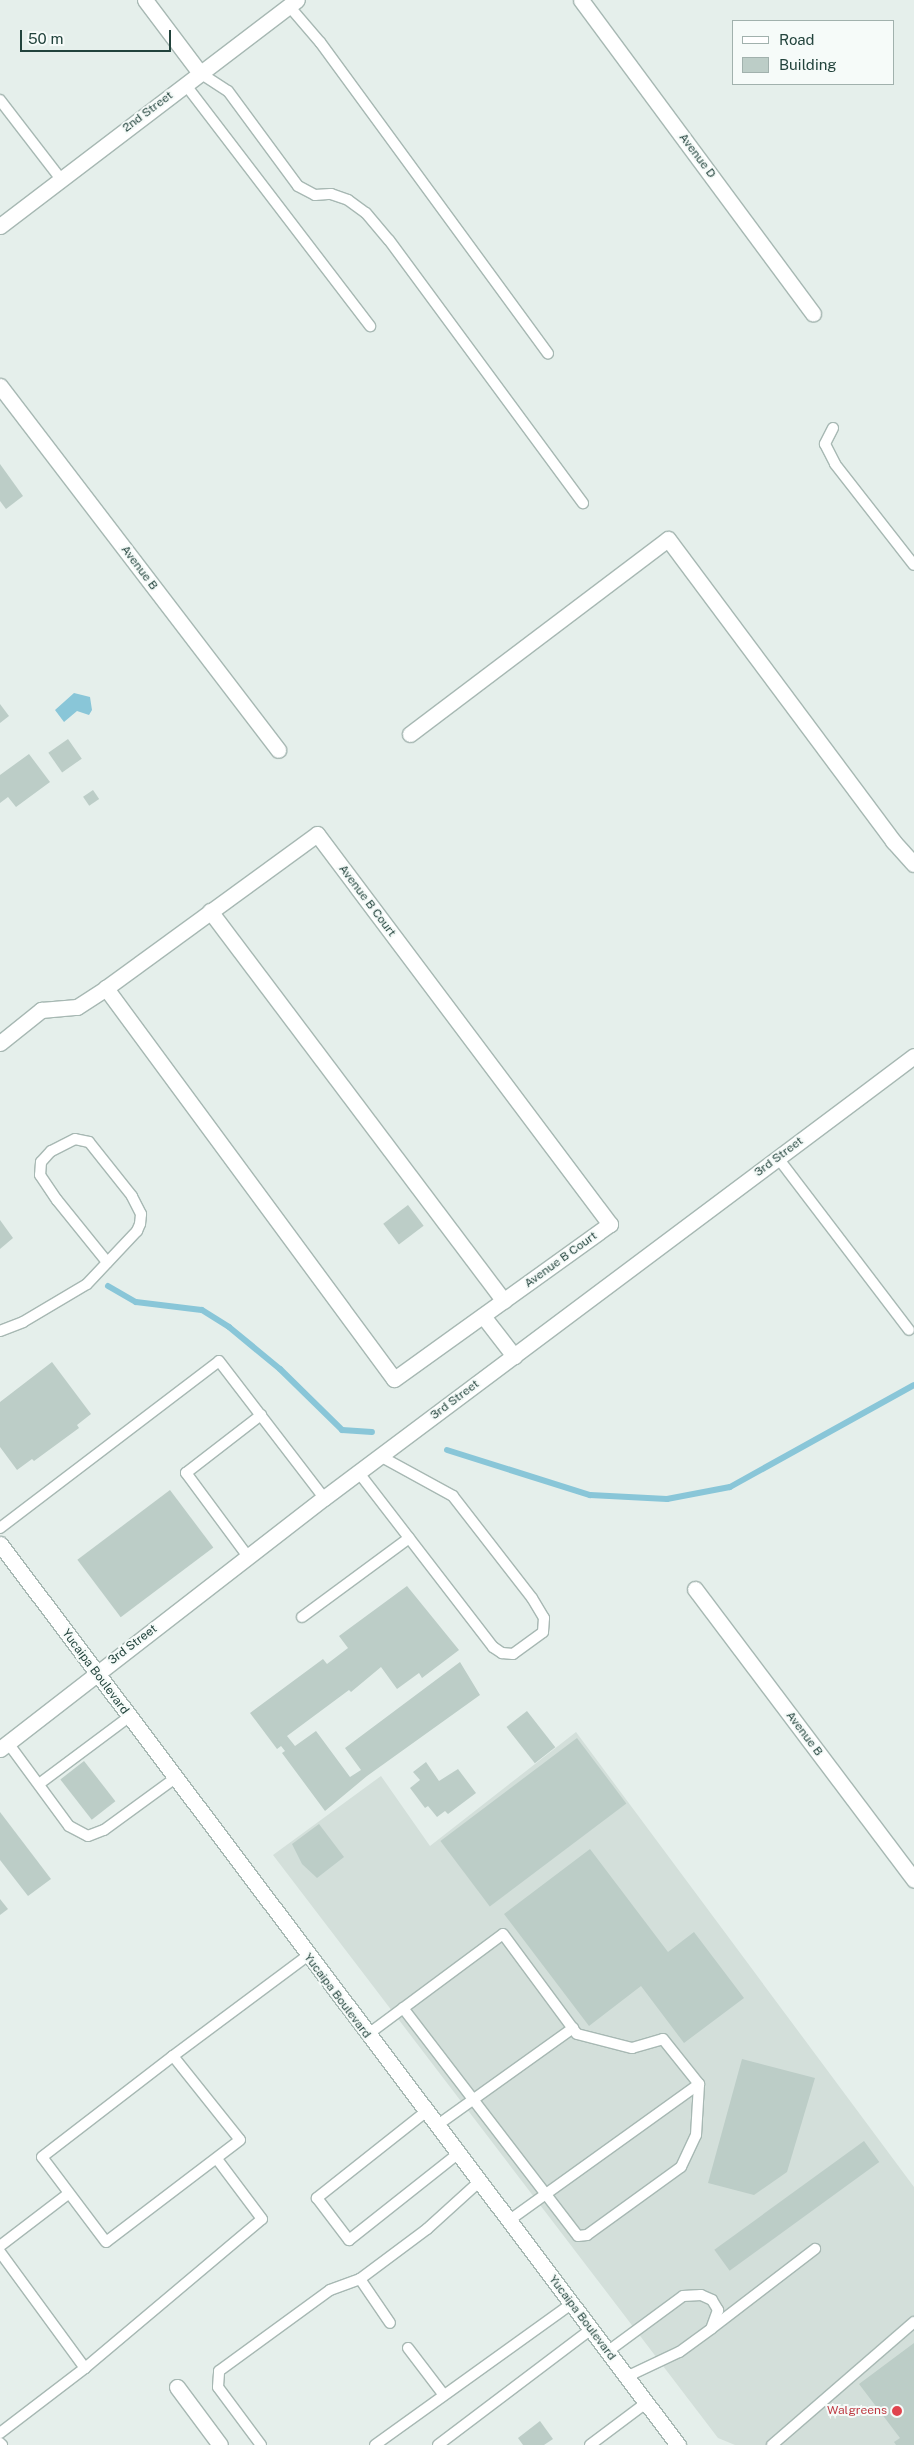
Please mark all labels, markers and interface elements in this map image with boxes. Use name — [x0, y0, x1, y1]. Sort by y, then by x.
scale bar — [22, 20, 174, 52]
legend — [732, 20, 894, 85]
text: 50 m — [28, 30, 63, 47]
text: Road — [779, 31, 815, 48]
text: Building — [779, 56, 837, 73]
street label: 2nd Street — [120, 88, 176, 136]
street label: Avenue D — [675, 131, 719, 181]
street label: Avenue B — [118, 543, 160, 593]
street label: Avenue B Court — [335, 862, 399, 940]
street label: 3rd Street — [752, 1134, 806, 1180]
street label: Avenue B Court — [522, 1229, 600, 1291]
street label: 3rd Street — [428, 1377, 482, 1423]
street label: 3rd Street — [106, 1622, 160, 1668]
street label: Yucaipa Boulevard — [58, 1627, 132, 1717]
street label: Avenue B — [783, 1709, 825, 1759]
street label: Yucaipa Boulevard — [300, 1951, 374, 2041]
street label: Yucaipa Boulevard — [545, 2273, 619, 2363]
place label: Walgreens — [827, 2404, 887, 2418]
marker: Walgreens — [891, 2405, 903, 2417]

